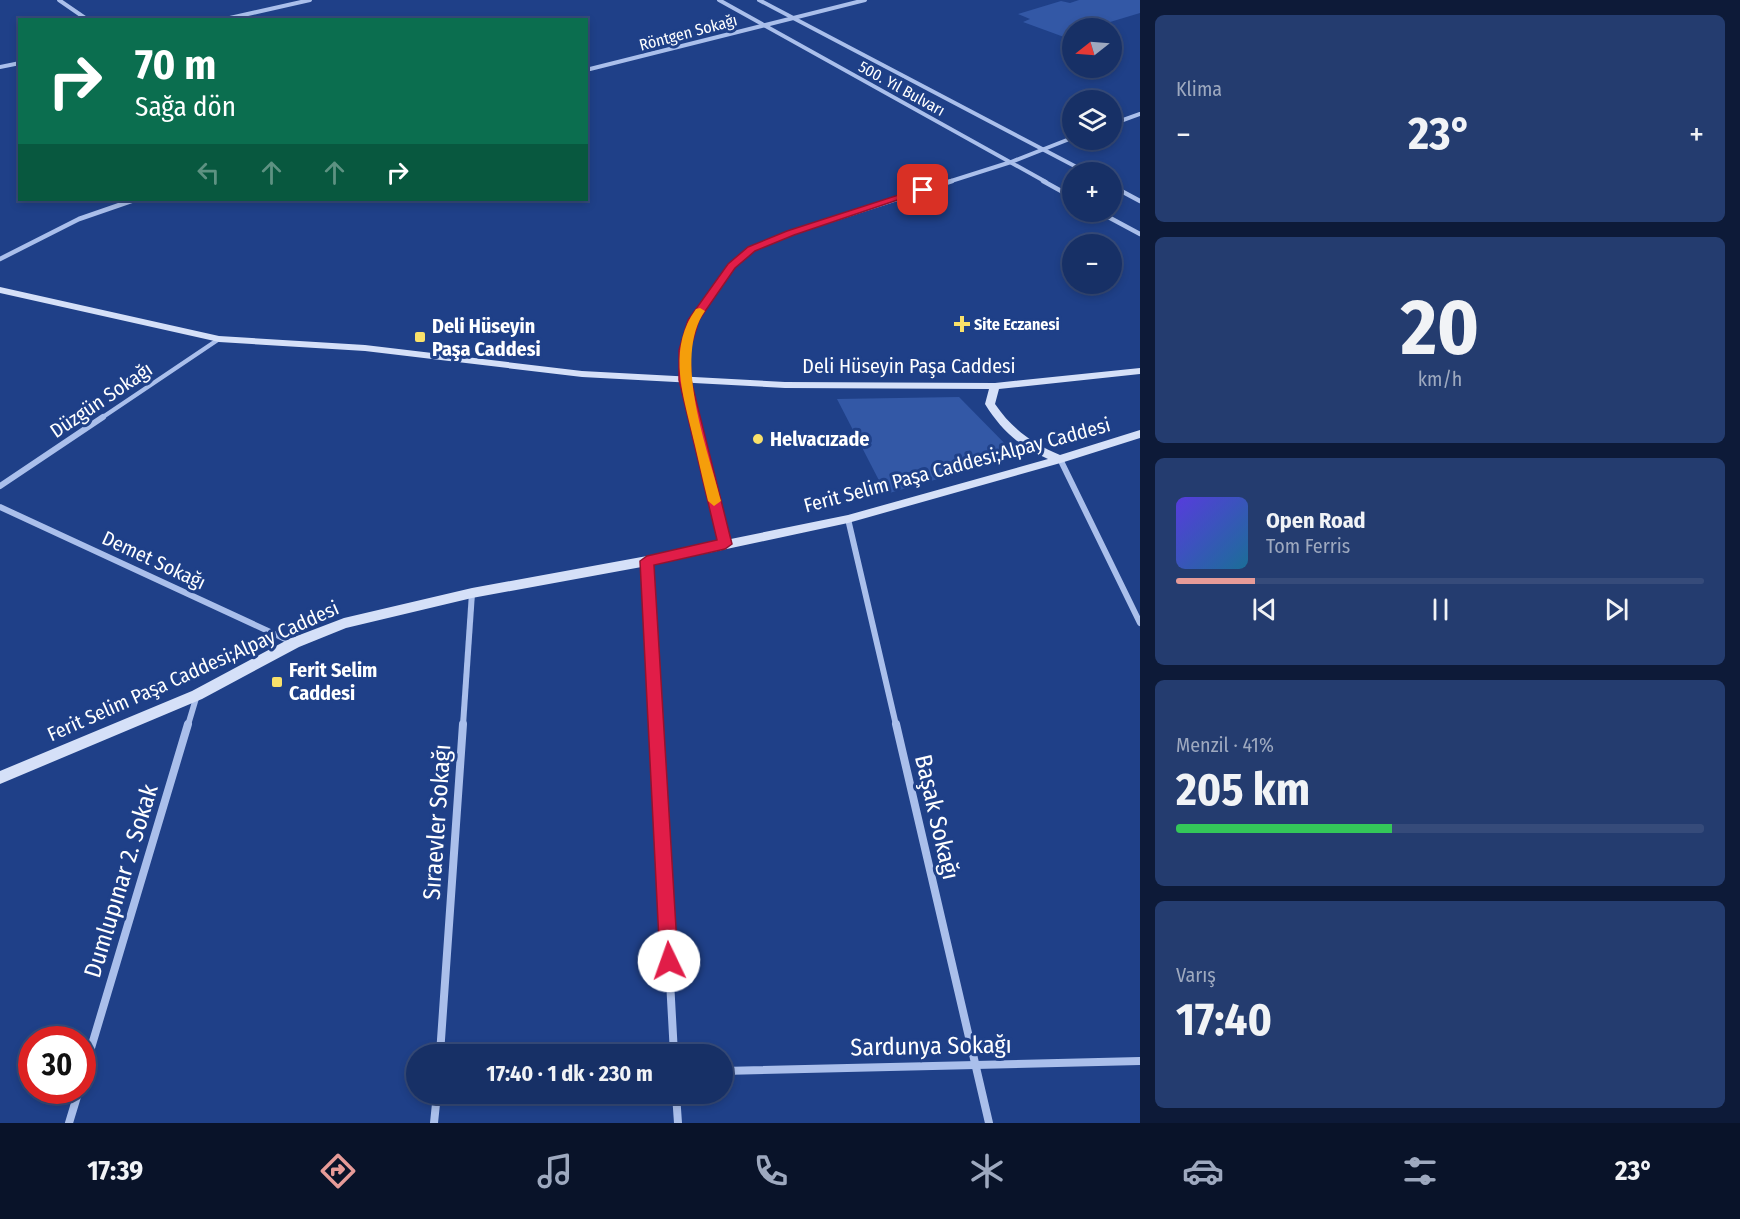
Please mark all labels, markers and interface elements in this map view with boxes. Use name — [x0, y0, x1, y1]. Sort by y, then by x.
street label: Röntgen Sokağı — [637, 10, 739, 55]
north arrow — [1062, 18, 1122, 78]
map controls — [1062, 18, 1122, 294]
text: 70 m — [135, 40, 216, 90]
icon: right — [36, 42, 114, 120]
street label: 500. Yıl Bulvarı — [855, 57, 948, 120]
text: Klima — [1176, 77, 1222, 101]
button: layers — [1062, 90, 1122, 150]
text: Sağa dön — [135, 91, 236, 123]
text: 23° — [1408, 107, 1472, 161]
text: − — [1176, 115, 1191, 155]
text: + — [1689, 115, 1704, 155]
icon: left — [192, 156, 225, 189]
icon: ahead — [255, 156, 288, 189]
icon: ahead — [318, 156, 351, 189]
icon: right — [381, 156, 414, 189]
button: + — [1062, 162, 1122, 222]
pin — [897, 164, 948, 215]
icon: arrive — [906, 173, 939, 206]
button: − — [1062, 234, 1122, 294]
text: 20 — [1401, 281, 1479, 375]
place label: Deli Hüseyin Paşa Caddesi — [432, 314, 541, 361]
place label: Site Eczanesi — [974, 315, 1060, 334]
marker: Site Eczanesi — [955, 317, 969, 331]
marker: Deli Hüseyin Paşa Caddesi — [413, 330, 427, 344]
street label: Deli Hüseyin Paşa Caddesi — [802, 354, 1016, 379]
street label: Düzgün Sokağı — [45, 357, 157, 443]
text: km/h — [1418, 367, 1462, 391]
street label: Ferit Selim Paşa Caddesi;Alpay Caddesi — [801, 412, 1113, 519]
place label: Helvacızade — [770, 427, 869, 451]
marker: Helvacızade — [751, 432, 765, 446]
text: Open Road — [1266, 507, 1366, 534]
street label: Demet Sokağı — [98, 526, 210, 594]
text: Tom Ferris — [1266, 534, 1350, 558]
icon: previous — [1248, 593, 1281, 626]
icon: pause — [1424, 593, 1457, 626]
icon: next — [1600, 593, 1633, 626]
street label: Ferit Selim Paşa Caddesi;Alpay Caddesi — [44, 596, 343, 747]
place label: Ferit Selim Caddesi — [289, 658, 377, 705]
marker: Ferit Selim Caddesi — [270, 675, 284, 689]
text: Menzil · 41% — [1176, 733, 1274, 757]
street label: Sıraevler Sokağı — [418, 743, 456, 901]
street label: Başak Sokağı — [909, 752, 965, 882]
text: 205 km — [1176, 763, 1310, 817]
street label: Dumlupınar 2. Sokak — [78, 780, 164, 981]
position arrow — [637, 929, 701, 993]
text: Varış — [1176, 963, 1216, 987]
text: 17:40 — [1176, 993, 1272, 1047]
speed limit sign: 30 — [18, 1026, 96, 1104]
street label: Sardunya Sokağı — [850, 1031, 1012, 1061]
text: 17:40 · 1 dk · 230 m — [486, 1060, 653, 1087]
icon: directions — [317, 1150, 359, 1192]
icon: music — [534, 1150, 576, 1192]
icon: phone — [750, 1150, 792, 1192]
icon: climate — [966, 1150, 1008, 1192]
icon: car — [1182, 1150, 1224, 1192]
icon: filters — [1399, 1150, 1441, 1192]
text: 17:39 — [87, 1155, 143, 1187]
text: 23° — [1615, 1155, 1653, 1187]

